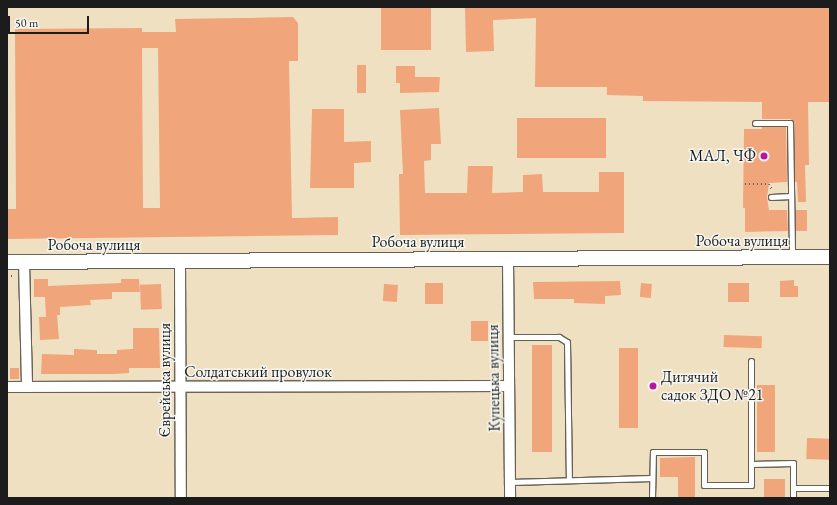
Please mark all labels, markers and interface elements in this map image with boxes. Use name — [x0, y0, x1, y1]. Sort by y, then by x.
scale bar — [10, 8, 91, 34]
text: 50 m — [15, 15, 38, 31]
place label: МАЛ, ЧФ — [689, 146, 756, 166]
marker: МАЛ, ЧФ — [759, 151, 769, 161]
street label: Робоча вулиця — [696, 231, 788, 251]
street label: Робоча вулиця — [372, 232, 464, 252]
street label: Робоча вулиця — [48, 235, 140, 255]
street label: Єврейська вулиця — [155, 323, 175, 437]
street label: Купецька вулиця — [483, 324, 505, 432]
street label: Солдатський провулок — [184, 362, 332, 382]
place label: Дитячий садок ЗДО №21 — [661, 367, 764, 405]
marker: Дитячий садок ЗДО №21 — [648, 381, 658, 391]

